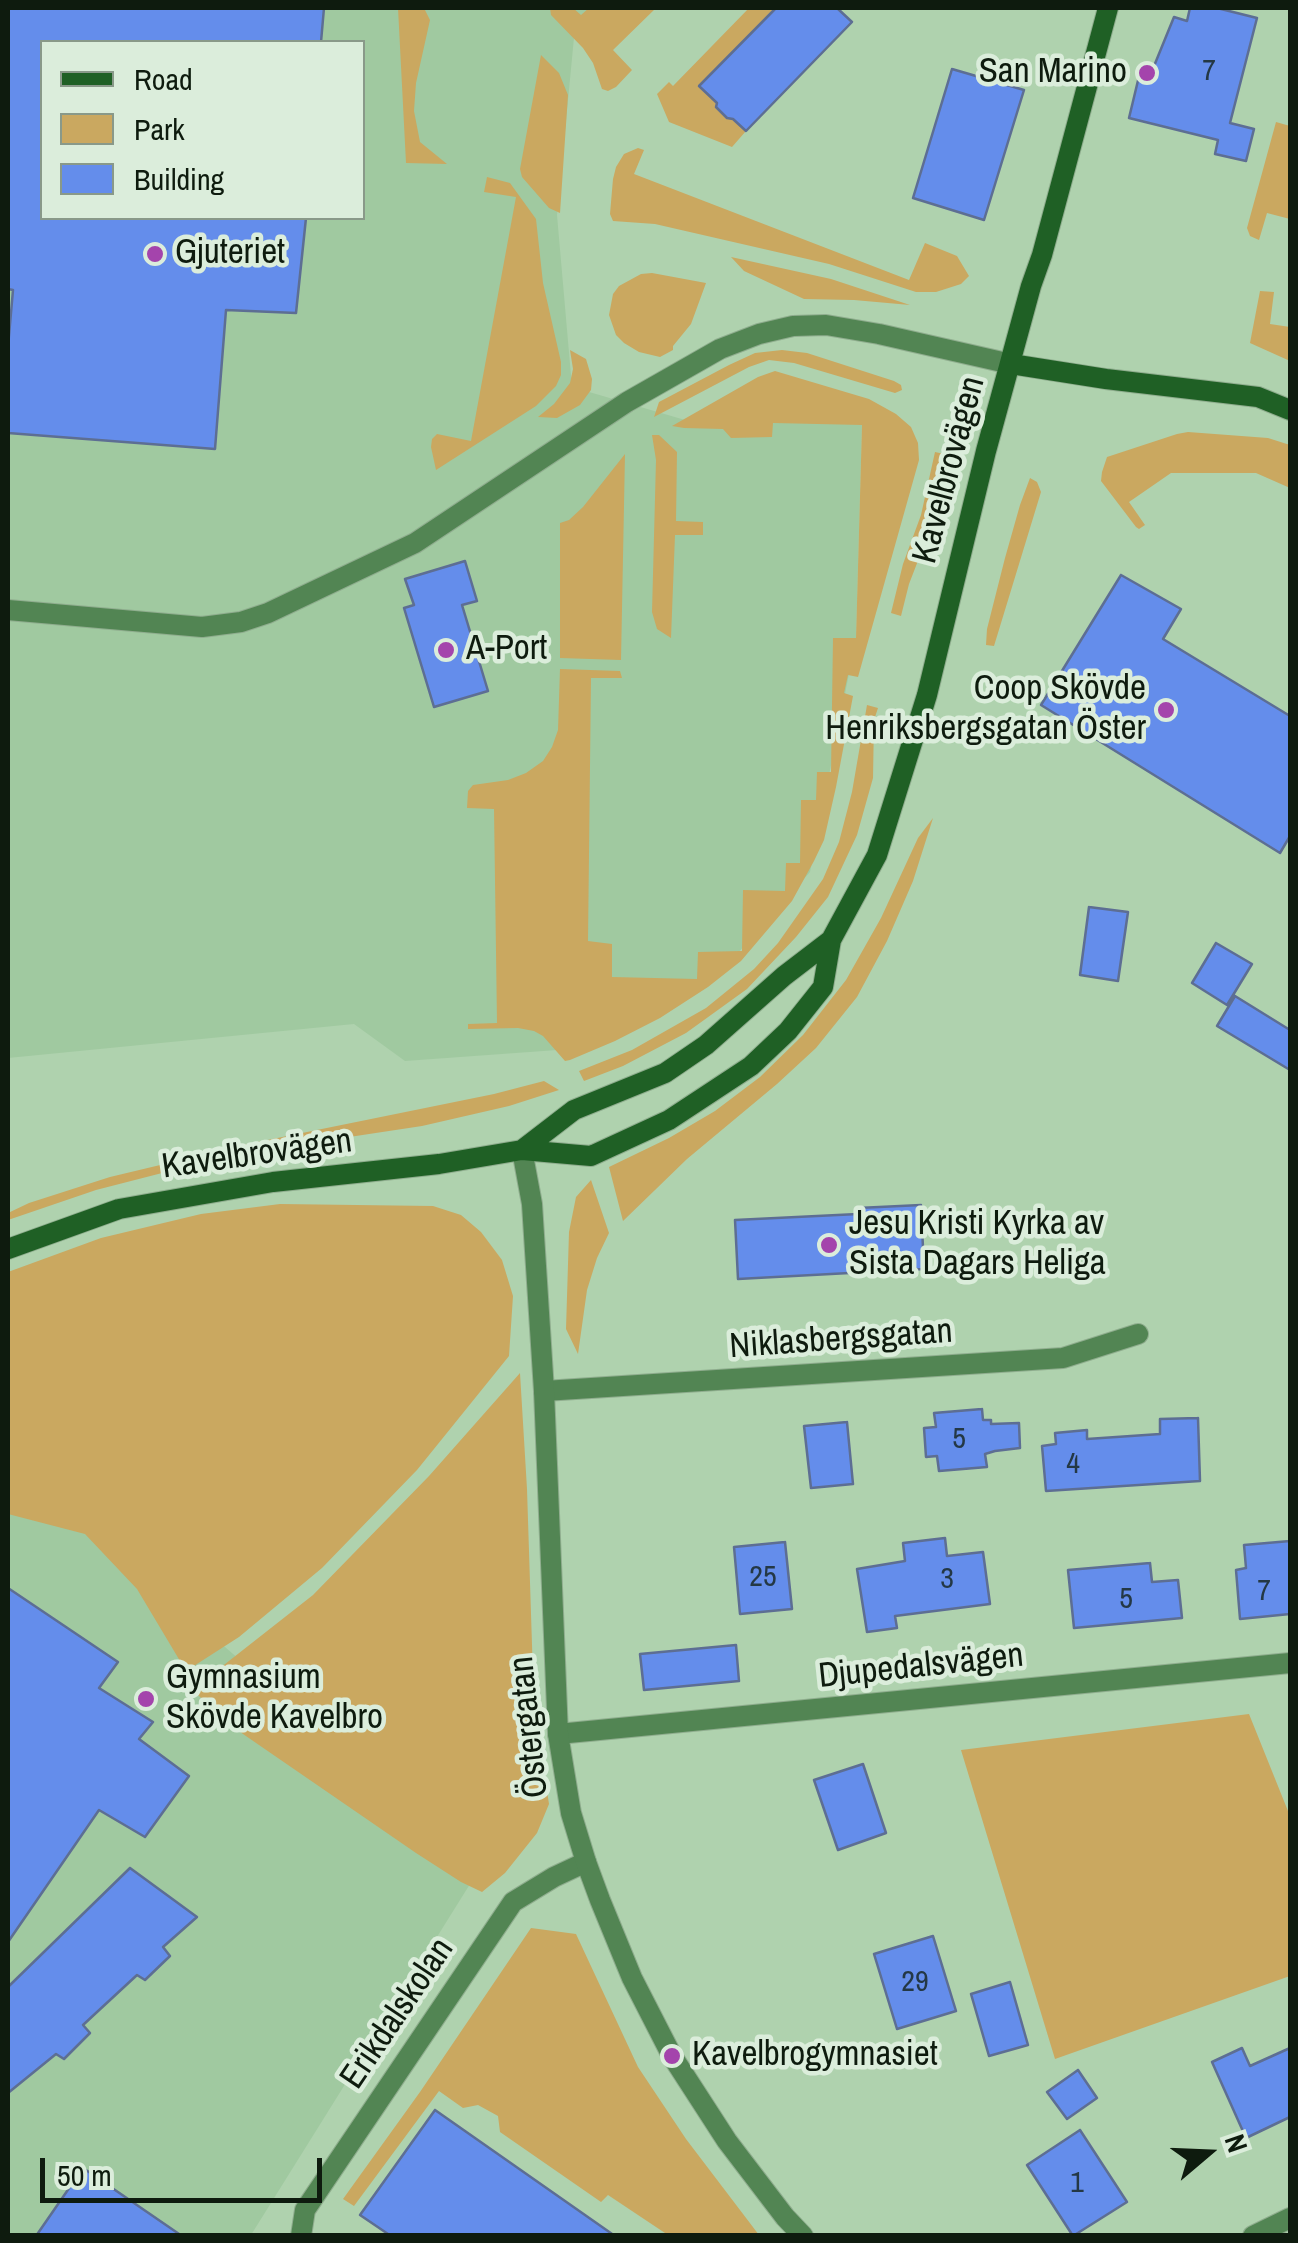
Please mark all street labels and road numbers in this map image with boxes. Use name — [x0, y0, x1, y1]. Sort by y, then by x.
street label: Kavelbrovägen — [905, 372, 995, 568]
street label: Kavelbrovägen — [159, 1121, 355, 1189]
street label: Niklasbergsgatan — [728, 1311, 954, 1369]
street label: Djupedalsvägen — [816, 1635, 1026, 1699]
street label: Östergatan — [502, 1654, 558, 1800]
street label: Erikdalskolan — [332, 1931, 464, 2097]

